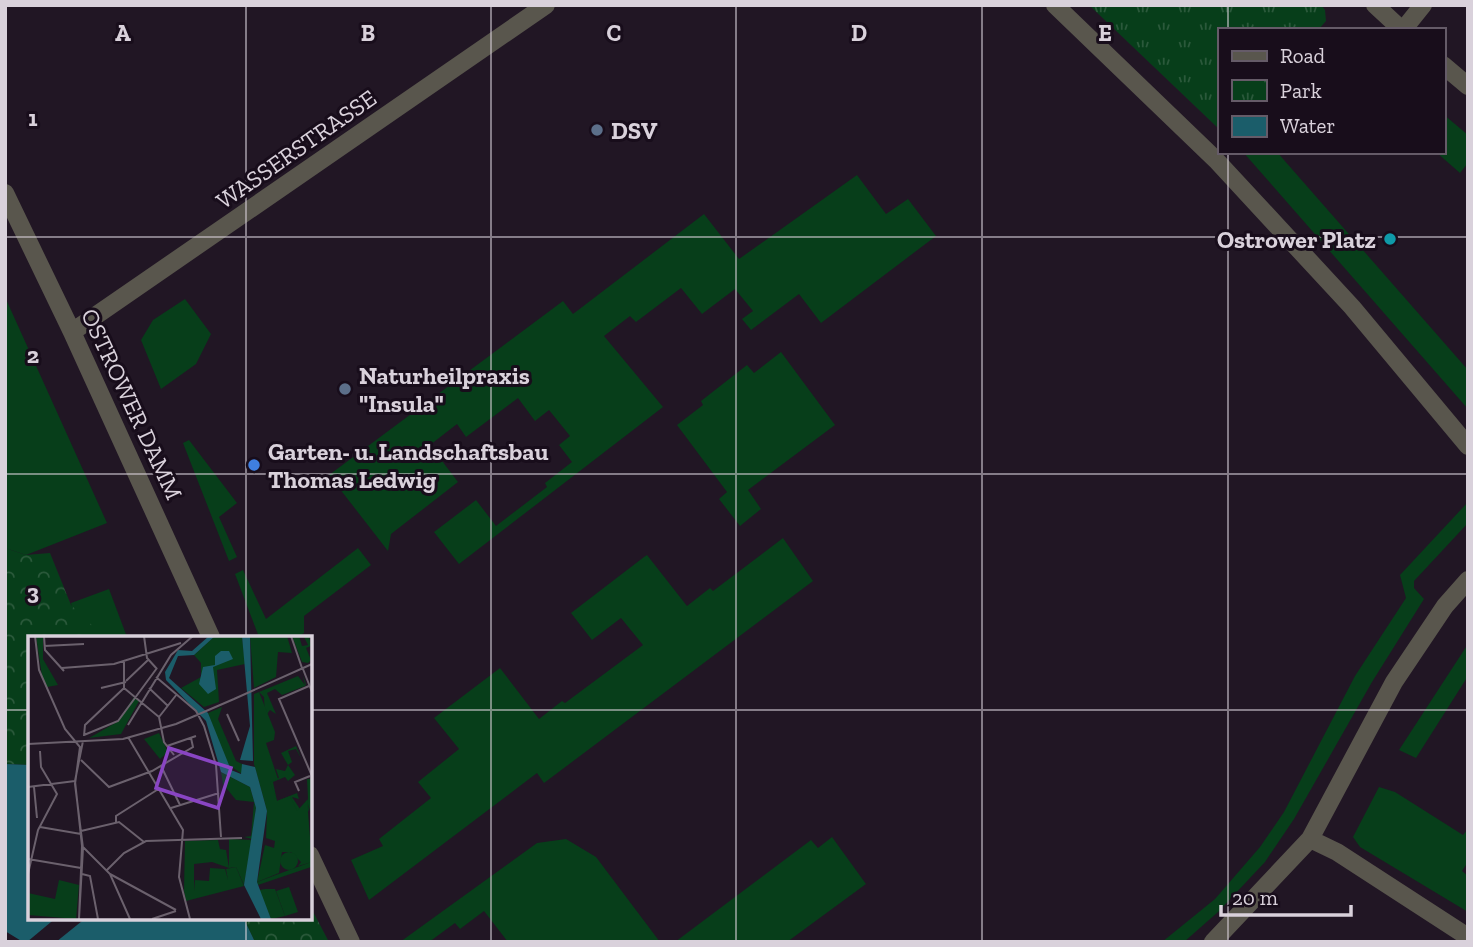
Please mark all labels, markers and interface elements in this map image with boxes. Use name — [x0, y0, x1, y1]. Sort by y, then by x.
text: A — [115, 19, 131, 47]
text: B — [361, 19, 375, 47]
text: C — [607, 19, 621, 47]
text: D — [851, 19, 867, 47]
text: E — [1098, 19, 1112, 47]
legend — [1218, 28, 1445, 154]
text: Road — [1280, 43, 1326, 68]
text: Park — [1280, 78, 1322, 103]
street label: WASSERSTRASSE — [210, 83, 382, 215]
text: 1 — [28, 104, 38, 132]
text: Water — [1280, 113, 1335, 138]
place label: DSV — [611, 116, 658, 145]
marker: DSV — [589, 122, 605, 138]
place label: Ostrower Platz — [1217, 225, 1376, 254]
marker: Ostrower Platz — [1382, 231, 1398, 247]
street label: OSTROWER DAMM — [75, 304, 189, 504]
text: 2 — [27, 341, 39, 369]
place label: Naturheilpraxis "Insula" — [359, 361, 530, 418]
marker: Naturheilpraxis "Insula" — [337, 381, 353, 397]
place label: Garten- u. Landschaftsbau Thomas Ledwig — [268, 437, 549, 494]
marker: Garten- u. Landschaftsbau Thomas Ledwig — [246, 457, 262, 473]
text: 3 — [27, 578, 39, 606]
inset map — [28, 636, 312, 919]
scale bar — [1221, 874, 1350, 918]
text: 20 m — [1232, 885, 1278, 910]

